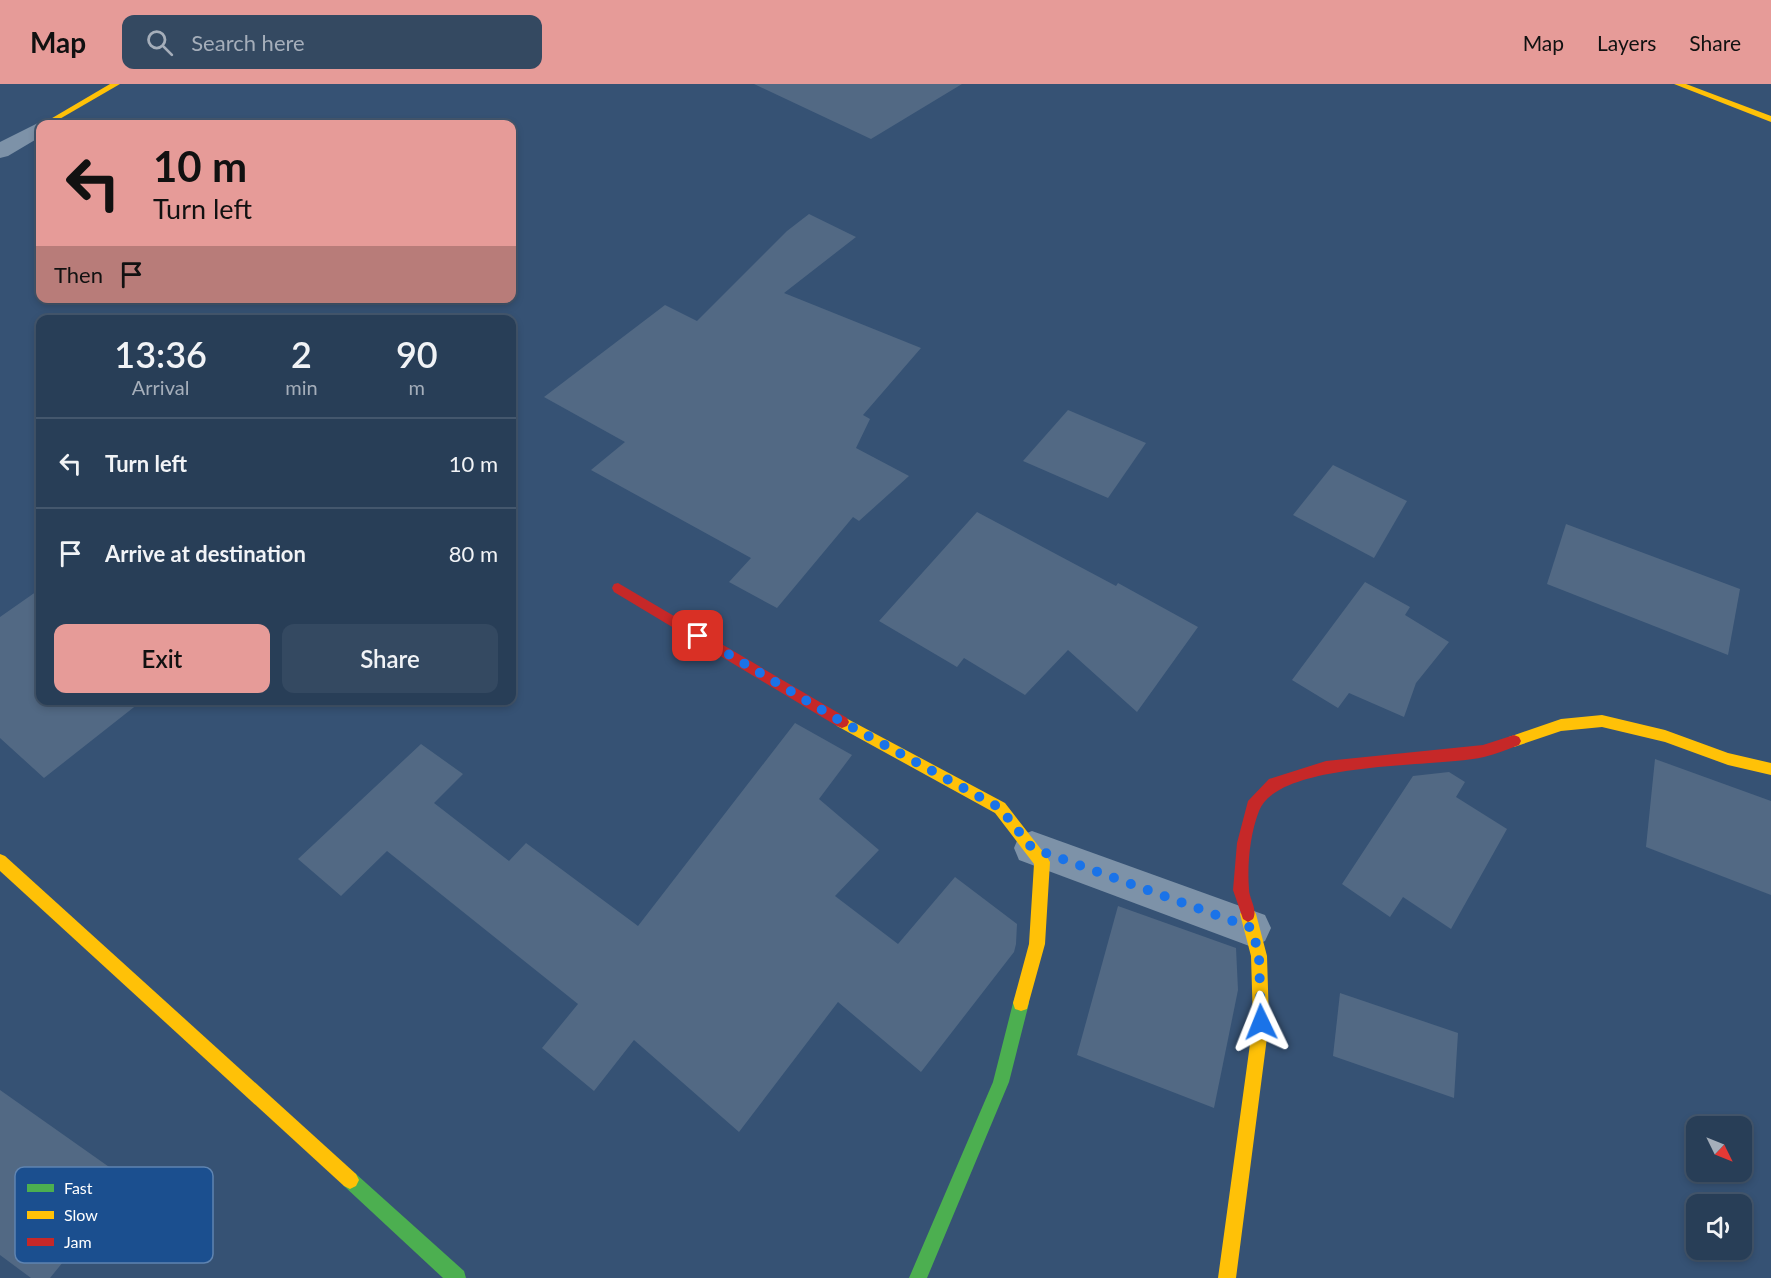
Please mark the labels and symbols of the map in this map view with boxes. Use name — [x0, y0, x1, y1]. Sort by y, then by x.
pin — [672, 610, 723, 661]
position arrow — [1229, 990, 1293, 1054]
north arrow — [1686, 1116, 1752, 1182]
legend — [15, 1167, 213, 1263]
text: Fast — [64, 1178, 93, 1197]
text: Slow — [64, 1205, 98, 1224]
text: Jam — [64, 1232, 92, 1251]

